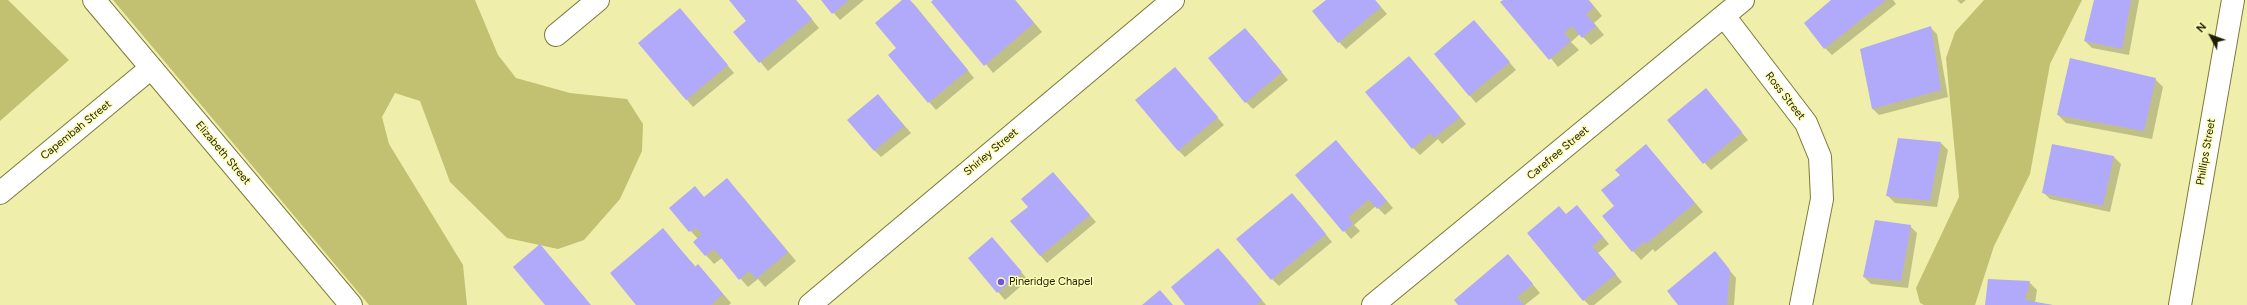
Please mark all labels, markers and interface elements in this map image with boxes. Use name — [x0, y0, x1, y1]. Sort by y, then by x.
north arrow — [2191, 16, 2231, 56]
text: N — [2194, 20, 2209, 35]
street label: Ross Street — [1762, 69, 1808, 123]
street label: Capembah Street — [38, 97, 114, 163]
street label: Phillips Street — [2194, 118, 2218, 186]
street label: Elizabeth Street — [193, 119, 253, 187]
street label: Carefree Street — [1524, 123, 1592, 183]
street label: Shirley Street — [961, 125, 1021, 179]
place label: Pineridge Chapel — [1009, 275, 1093, 289]
marker: Pineridge Chapel — [996, 277, 1006, 287]

